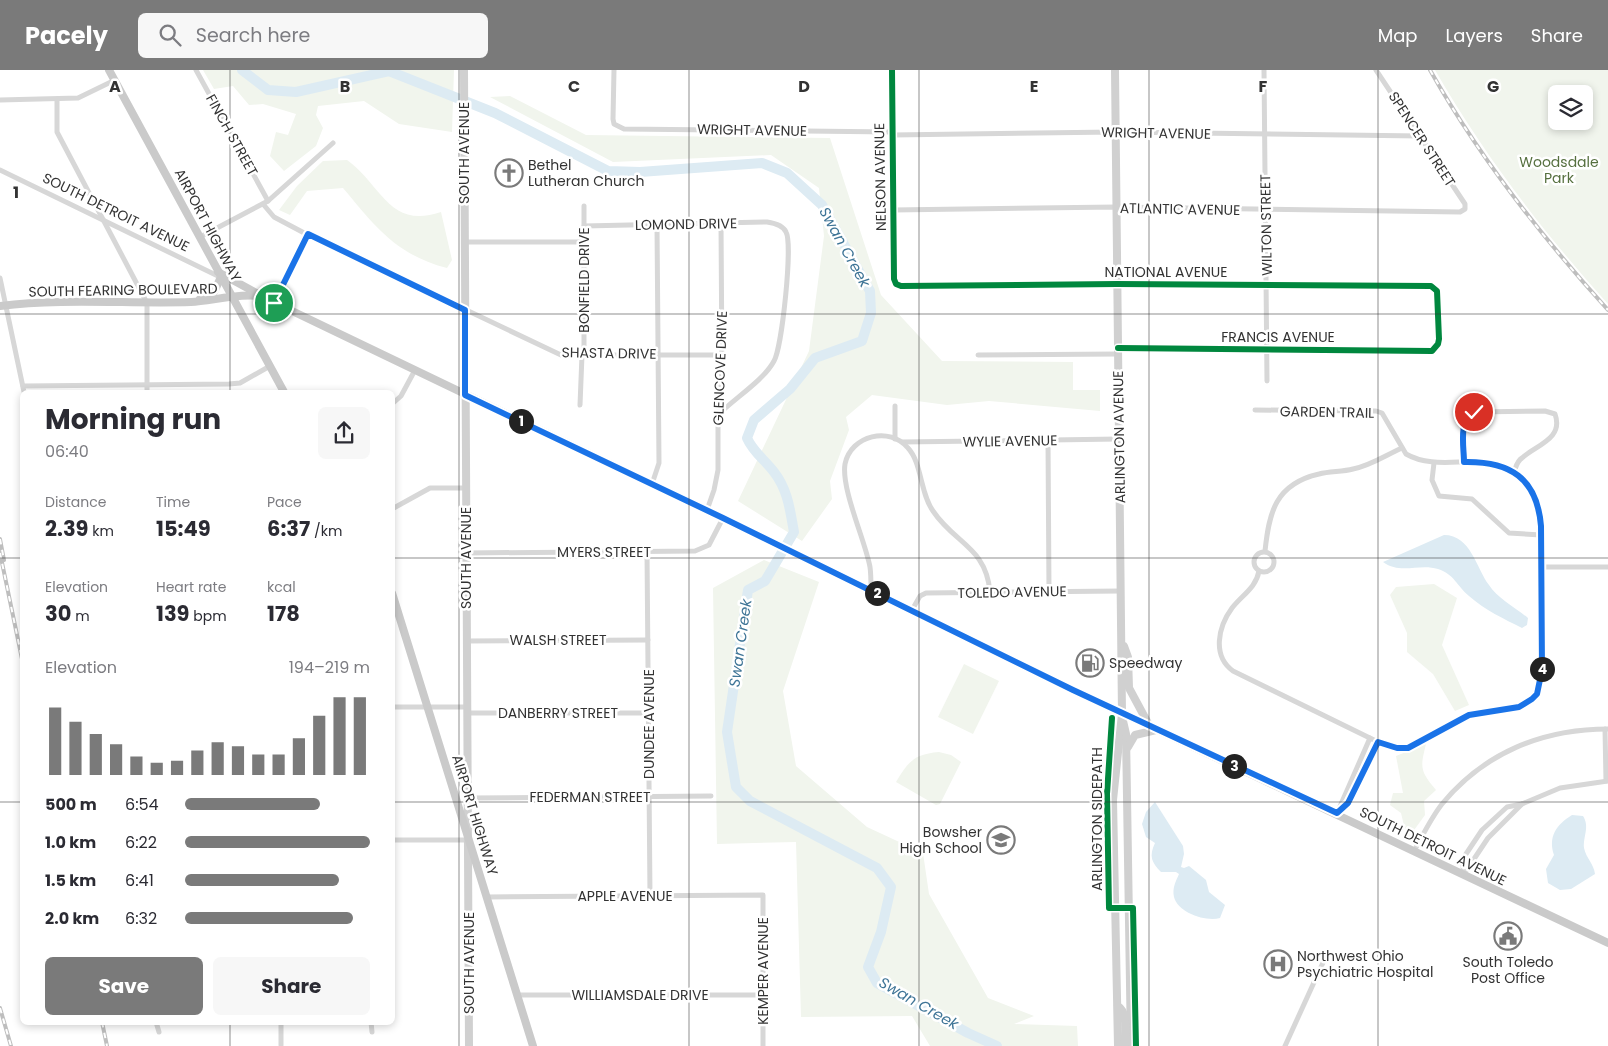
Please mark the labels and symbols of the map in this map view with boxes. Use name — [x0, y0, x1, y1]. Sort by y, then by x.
text: A — [109, 75, 121, 98]
text: B — [340, 75, 350, 98]
text: C — [568, 75, 580, 98]
text: D — [798, 75, 810, 98]
text: E — [1030, 75, 1038, 98]
text: F — [1259, 75, 1268, 98]
text: G — [1487, 75, 1499, 98]
street label: SPENCER STREET — [1384, 87, 1461, 191]
street label: FINCH STREET — [201, 90, 263, 180]
street label: SOUTH AVENUE — [454, 102, 474, 204]
street label: WRIGHT AVENUE — [697, 119, 807, 141]
street label: WRIGHT AVENUE — [1101, 122, 1211, 144]
street label: NELSON AVENUE — [869, 123, 891, 231]
park label: Woodsdale Park — [1519, 152, 1599, 188]
place label: Bethel Lutheran Church — [528, 155, 645, 191]
church icon: Bethel Lutheran Church — [494, 158, 524, 188]
street label: AIRPORT HIGHWAY — [170, 165, 246, 285]
street label: SOUTH DETROIT AVENUE — [39, 168, 193, 256]
street label: WILTON STREET — [1255, 174, 1277, 276]
text: 1 — [13, 181, 19, 204]
street label: ATLANTIC AVENUE — [1120, 198, 1240, 220]
water label: Swan Creek — [814, 203, 876, 292]
street label: LOMOND DRIVE — [635, 213, 737, 235]
street label: BONFIELD DRIVE — [574, 227, 594, 333]
street label: NATIONAL AVENUE — [1105, 262, 1227, 282]
street label: SOUTH FEARING BOULEVARD — [28, 278, 218, 302]
pin — [253, 282, 295, 324]
street label: GLENCOVE DRIVE — [708, 310, 732, 426]
street label: FRANCIS AVENUE — [1221, 327, 1335, 347]
street label: SHASTA DRIVE — [561, 342, 657, 364]
street label: ARLINGTON AVENUE — [1108, 370, 1130, 504]
pin — [1453, 391, 1495, 433]
street label: GARDEN TRAIL — [1280, 401, 1374, 423]
pin: 1 — [508, 408, 534, 434]
street label: WYLIE AVENUE — [962, 430, 1058, 452]
street label: SOUTH AVENUE — [456, 507, 476, 609]
street label: MYERS STREET — [557, 542, 651, 562]
pin: 2 — [864, 580, 890, 606]
street label: TOLEDO AVENUE — [957, 581, 1067, 603]
water label: Swan Creek — [723, 596, 757, 688]
street label: WALSH STREET — [509, 630, 607, 650]
fuel station icon: Speedway — [1075, 648, 1105, 678]
place label: Speedway — [1109, 653, 1182, 673]
pin: 4 — [1530, 656, 1554, 682]
street label: DUNDEE AVENUE — [639, 669, 659, 779]
street label: DANBERRY STREET — [498, 703, 618, 723]
street label: ARLINGTON SIDEPATH — [1087, 747, 1107, 891]
street label: AIRPORT HIGHWAY — [447, 752, 503, 878]
pin: 3 — [1222, 754, 1246, 778]
street label: FEDERMAN STREET — [529, 787, 651, 807]
street label: SOUTH DETROIT AVENUE — [1356, 802, 1510, 890]
place label: Bowsher High School — [900, 822, 982, 858]
school or university icon: Bowsher High School — [986, 825, 1016, 855]
street label: APPLE AVENUE — [577, 886, 673, 906]
street label: SOUTH AVENUE — [459, 912, 479, 1014]
street label: KEMPER AVENUE — [753, 917, 773, 1025]
public building icon: South Toledo Post Office — [1493, 921, 1523, 951]
place label: Northwest Ohio Psychiatric Hospital — [1297, 946, 1434, 982]
hospital icon: Northwest Ohio Psychiatric Hospital — [1263, 949, 1293, 979]
place label: South Toledo Post Office — [1462, 952, 1554, 988]
water label: Swan Creek — [875, 972, 964, 1035]
street label: WILLIAMSDALE DRIVE — [571, 985, 709, 1005]

